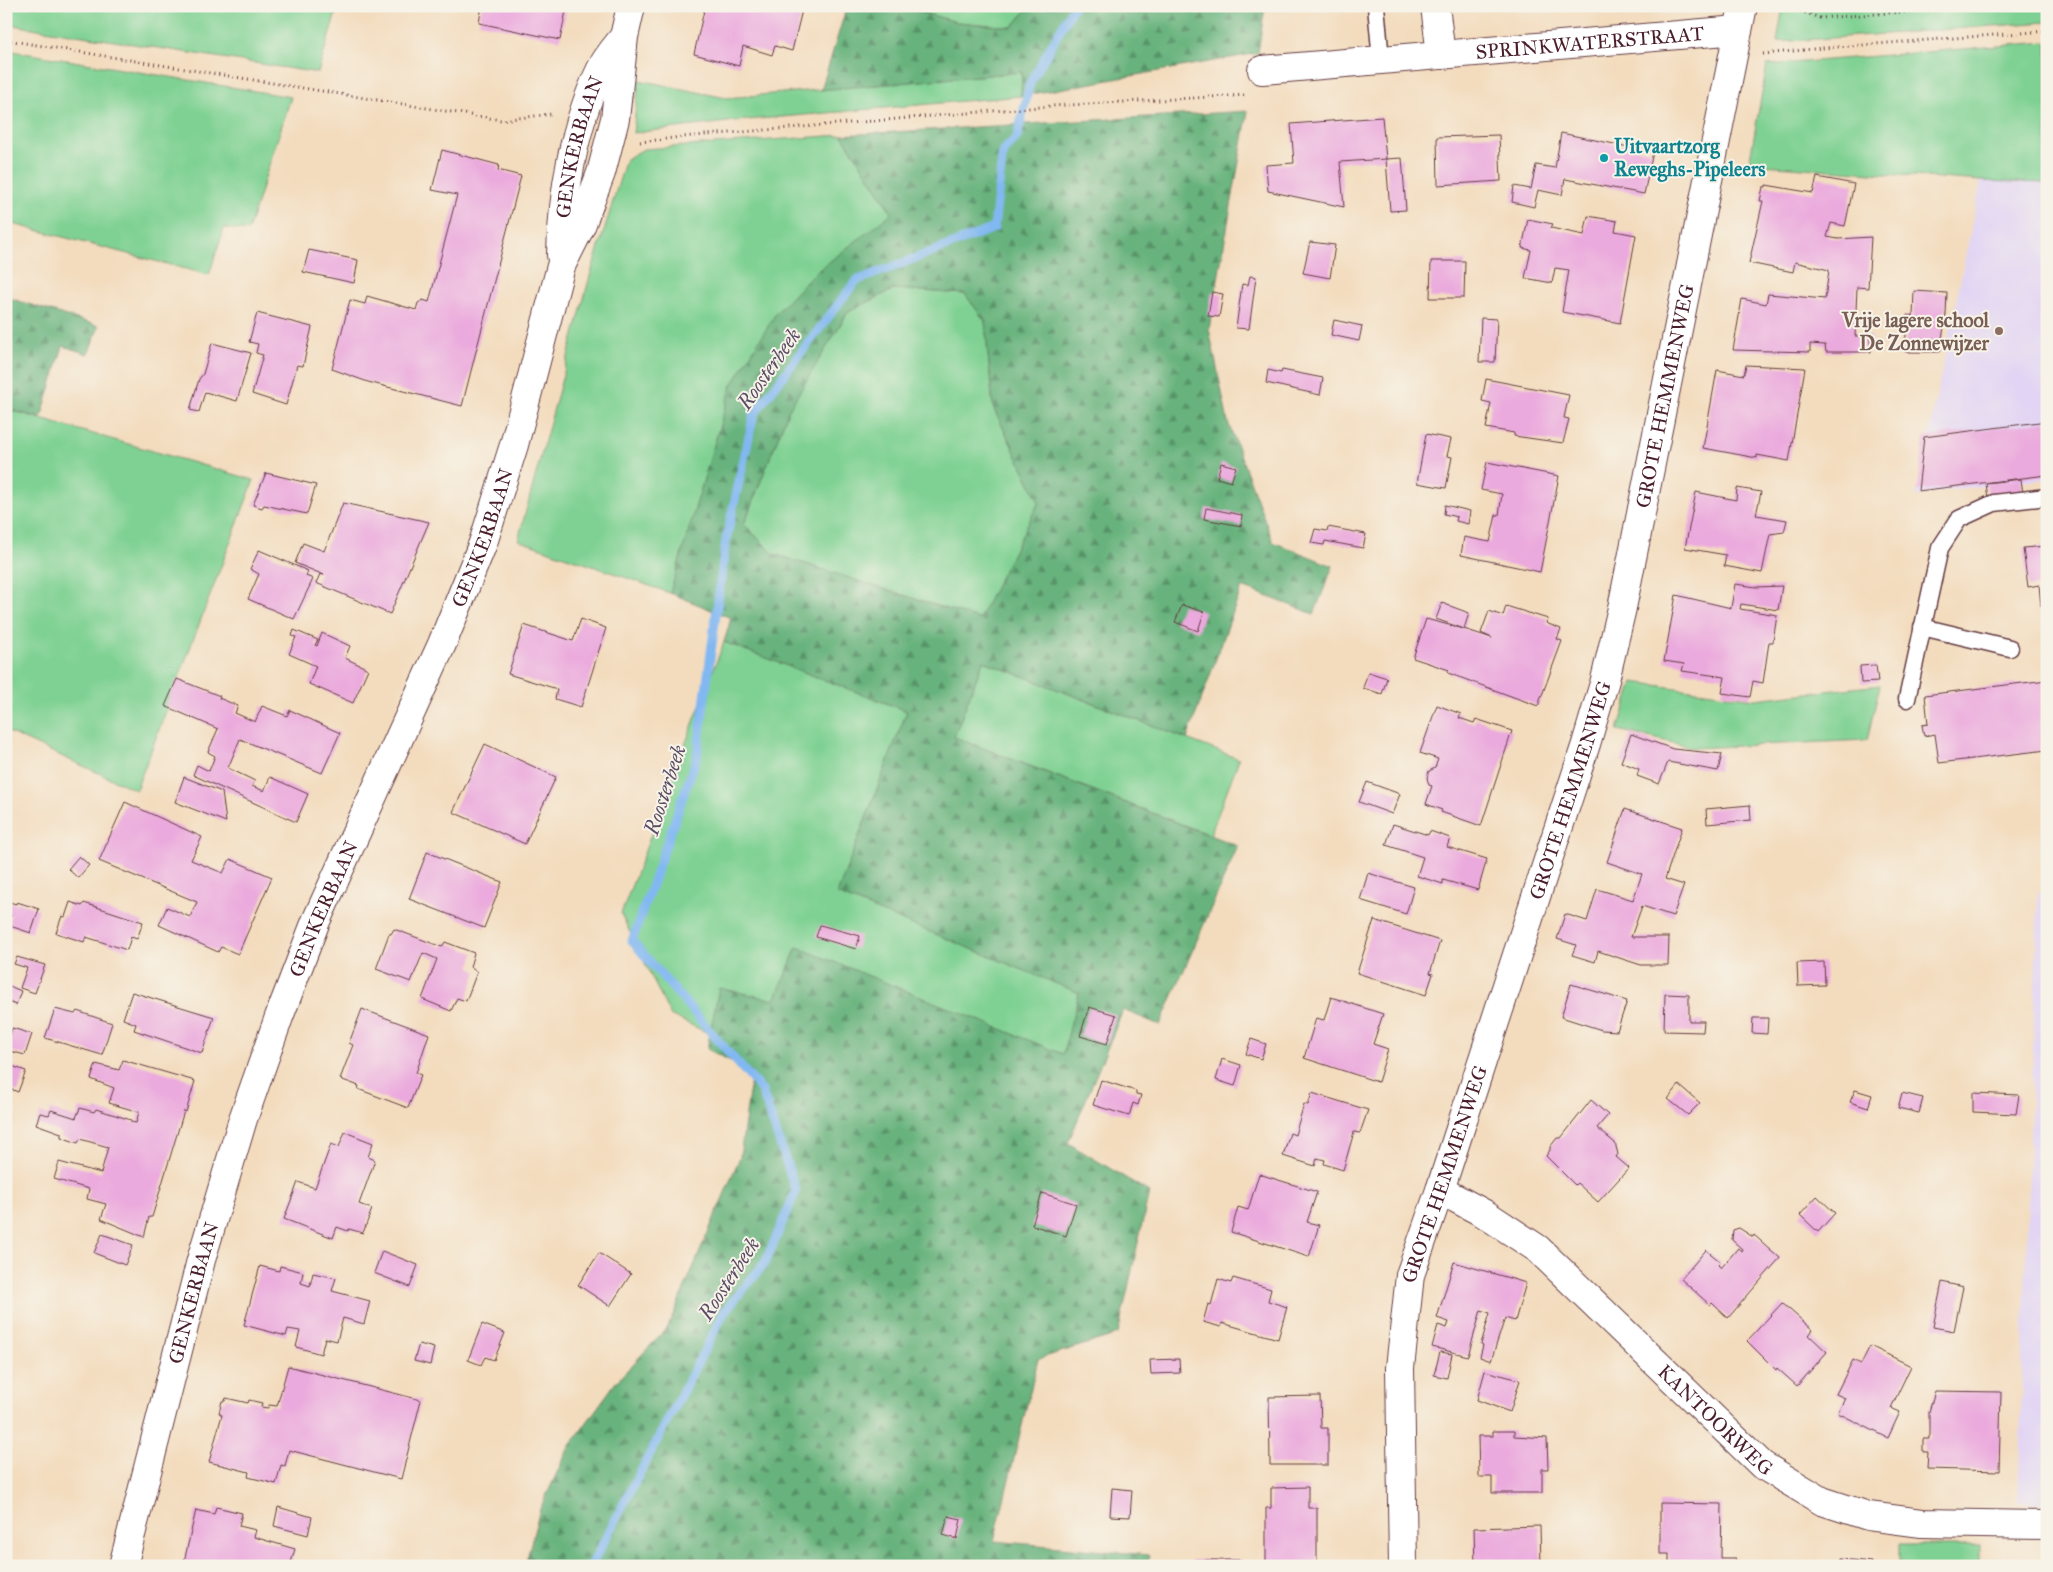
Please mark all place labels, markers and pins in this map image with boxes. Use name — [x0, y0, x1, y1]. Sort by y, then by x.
place label: Uitvaartzorg Reweghs-Pipeleers — [1614, 134, 1766, 182]
marker: Uitvaartzorg Reweghs-Pipeleers — [1598, 152, 1610, 164]
place label: Vrije lagere school De Zonnewijzer — [1841, 308, 1990, 356]
marker: Vrije lagere school De Zonnewijzer — [1993, 325, 2005, 337]

